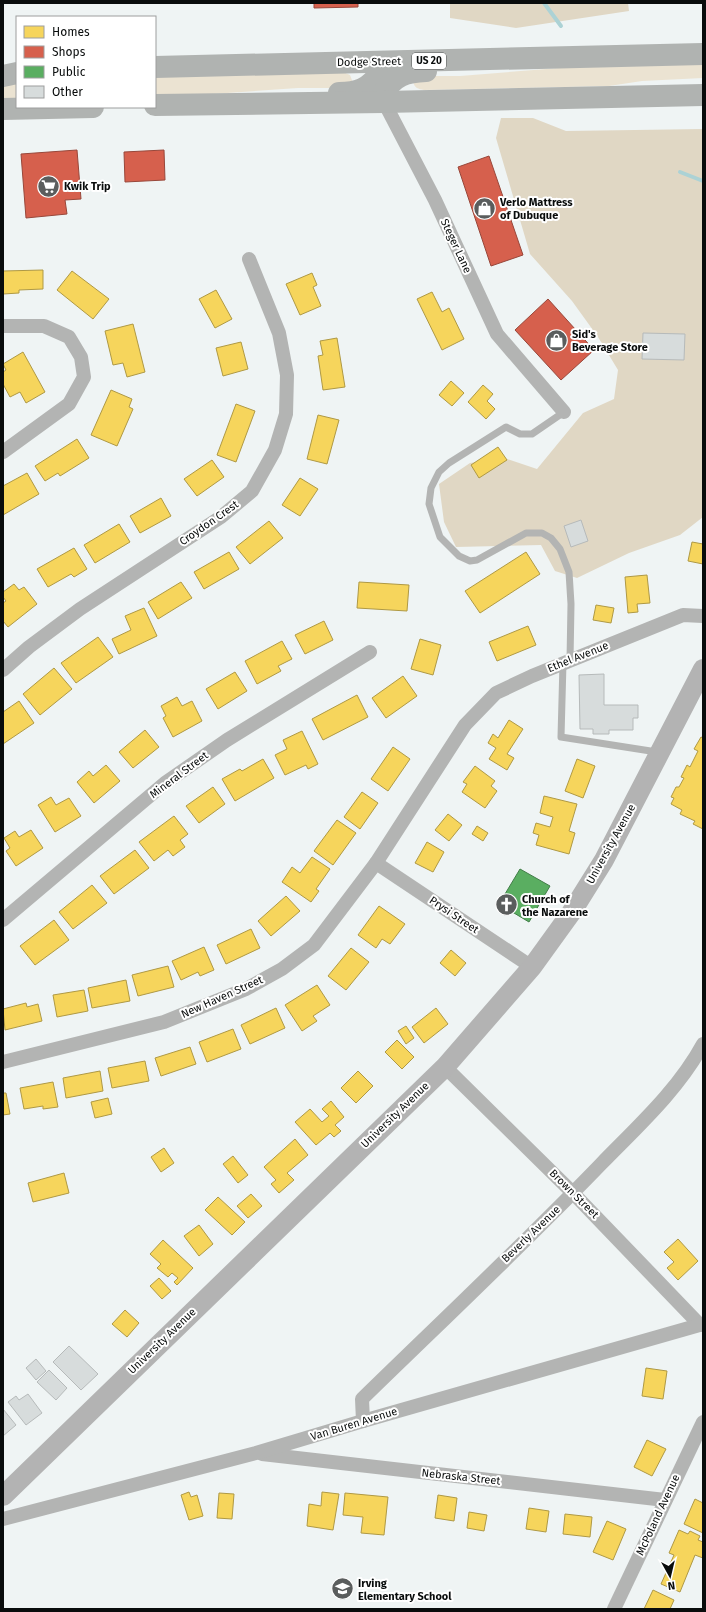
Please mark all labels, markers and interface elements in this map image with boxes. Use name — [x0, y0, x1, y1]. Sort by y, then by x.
legend — [16, 16, 156, 108]
text: Homes — [52, 25, 90, 39]
text: Shops — [52, 45, 86, 59]
road number: US 20 — [412, 53, 446, 69]
street label: Dodge Street — [337, 55, 401, 69]
text: Public — [52, 65, 86, 79]
text: Other — [52, 85, 83, 99]
supermarket icon: Kwik Trip — [35, 173, 61, 199]
place label: Kwik Trip — [64, 180, 111, 193]
shop icon: Verlo Mattress of Dubuque — [472, 195, 498, 221]
place label: Verlo Mattress of Dubuque — [499, 196, 573, 222]
street label: Steger Lane — [438, 217, 474, 275]
shop icon: Sid's Beverage Store — [543, 327, 569, 353]
place label: Sid's Beverage Store — [572, 328, 648, 354]
street label: Croydon Crest — [177, 498, 241, 548]
street label: Ethel Avenue — [546, 639, 610, 675]
street label: Mineral Street — [147, 749, 211, 801]
street label: University Avenue — [584, 802, 638, 886]
church icon: Church of the Nazarene — [494, 892, 520, 918]
place label: Church of the Nazarene — [522, 893, 588, 919]
street label: Prysi Street — [427, 894, 481, 936]
street label: New Haven Street — [179, 973, 265, 1021]
street label: University Avenue — [358, 1079, 432, 1151]
street label: Brown Street — [547, 1167, 601, 1221]
street label: Beverly Avenue — [499, 1203, 563, 1265]
street label: University Avenue — [125, 1305, 199, 1377]
street label: Van Buren Avenue — [309, 1405, 399, 1443]
street label: Nebraska Street — [421, 1466, 501, 1488]
street label: McPoland Avenue — [634, 1472, 682, 1558]
north arrow — [650, 1556, 690, 1596]
school or university icon: Irving Elementary School — [329, 1576, 355, 1602]
place label: Irving Elementary School — [358, 1577, 452, 1603]
text: N — [667, 1578, 676, 1592]

